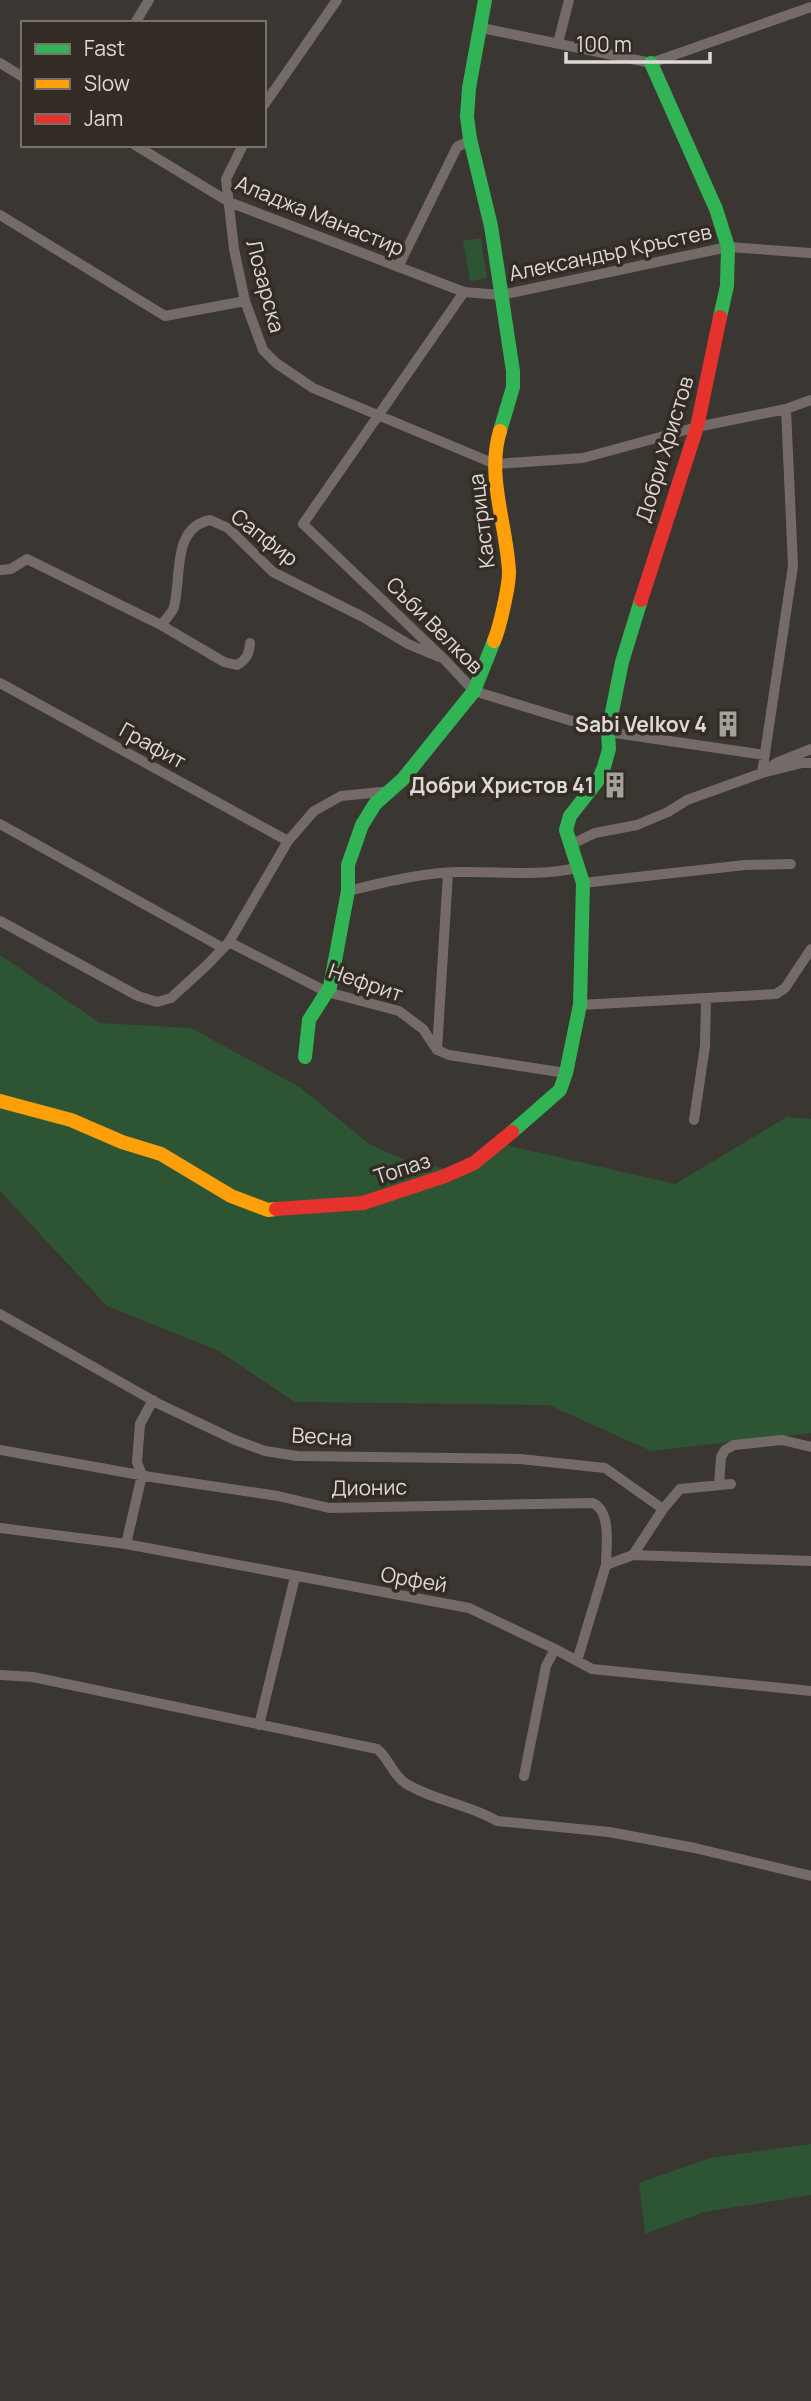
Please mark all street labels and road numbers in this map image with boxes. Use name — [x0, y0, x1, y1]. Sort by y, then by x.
street label: Аладжа Манастир — [232, 168, 408, 262]
street label: Александър Кръстев — [506, 217, 714, 287]
street label: Лозарска — [240, 236, 292, 336]
street label: Добри Христов — [628, 373, 700, 525]
street label: Кастрица — [461, 472, 501, 570]
street label: Сапфир — [226, 502, 304, 572]
street label: Съби Велков — [380, 570, 490, 680]
street label: Графит — [115, 715, 192, 775]
street label: Нефрит — [325, 956, 407, 1008]
street label: Топаз — [370, 1146, 434, 1190]
street label: Весна — [291, 1420, 353, 1452]
street label: Дионис — [331, 1472, 407, 1502]
street label: Орфей — [379, 1559, 449, 1599]

